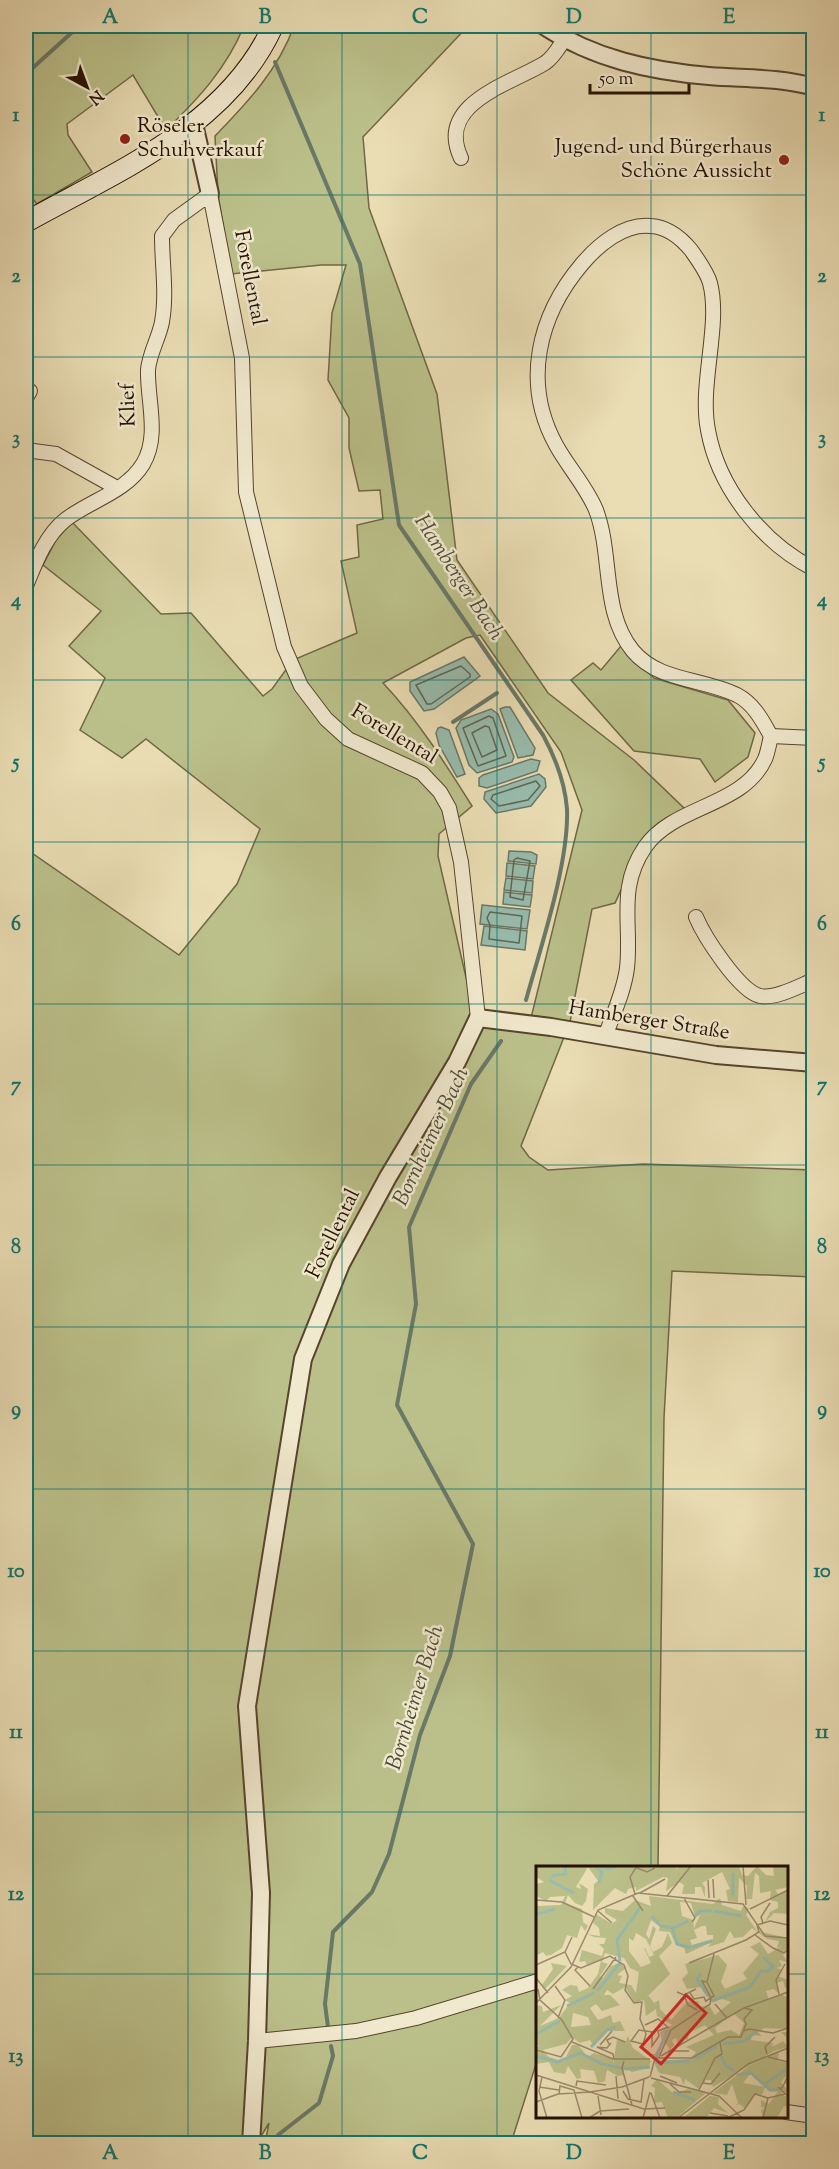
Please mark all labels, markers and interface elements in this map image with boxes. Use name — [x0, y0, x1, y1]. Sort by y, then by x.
text: A — [102, 4, 119, 33]
text: B — [259, 4, 272, 33]
text: C — [412, 4, 428, 33]
text: D — [566, 4, 582, 33]
text: E — [723, 4, 736, 33]
north arrow — [57, 57, 117, 117]
scale bar — [590, 57, 689, 95]
text: 50 m — [598, 67, 634, 93]
text: N — [83, 84, 108, 109]
text: 1 — [13, 102, 20, 131]
text: 1 — [819, 102, 826, 131]
place label: Röseler Schuhverkauf — [137, 112, 265, 166]
marker: Röseler Schuhverkauf — [118, 132, 132, 146]
place label: Jugend- und Bürgerhaus Schöne Aussicht — [554, 133, 772, 187]
marker: Jugend- und Bürgerhaus Schöne Aussicht — [777, 153, 791, 167]
street label: Forellental — [225, 228, 273, 328]
text: 2 — [11, 263, 21, 292]
text: 2 — [817, 263, 827, 292]
street label: Klief — [113, 381, 145, 427]
text: 3 — [12, 425, 20, 454]
text: 3 — [818, 425, 826, 454]
water label: Hamberger Bach — [405, 509, 511, 648]
text: 4 — [10, 587, 21, 616]
text: 4 — [816, 587, 827, 616]
street label: Forellental — [345, 697, 443, 773]
text: 5 — [11, 749, 20, 778]
text: 5 — [817, 749, 826, 778]
text: 6 — [11, 911, 21, 940]
text: 6 — [817, 911, 827, 940]
street label: Hamberger Straße — [566, 993, 732, 1049]
water label: Bornheimer Bach — [386, 1062, 478, 1212]
text: 7 — [11, 1072, 22, 1101]
text: 7 — [817, 1072, 828, 1101]
street label: Forellental — [299, 1184, 369, 1284]
text: 8 — [11, 1234, 21, 1263]
text: 8 — [817, 1234, 827, 1263]
text: 9 — [11, 1396, 21, 1425]
text: 9 — [817, 1396, 827, 1425]
text: 10 — [7, 1558, 25, 1587]
text: 10 — [813, 1558, 831, 1587]
water label: Bornheimer Bach — [379, 1621, 453, 1774]
text: 11 — [9, 1719, 23, 1748]
text: 11 — [815, 1719, 829, 1748]
inset map — [536, 1866, 788, 2118]
text: 12 — [8, 1881, 25, 1910]
text: 12 — [814, 1881, 831, 1910]
text: 13 — [9, 2043, 23, 2072]
text: 13 — [815, 2043, 829, 2072]
text: A — [102, 2140, 119, 2169]
text: B — [259, 2140, 272, 2169]
text: C — [412, 2140, 428, 2169]
text: D — [566, 2140, 582, 2169]
text: E — [723, 2140, 736, 2169]

